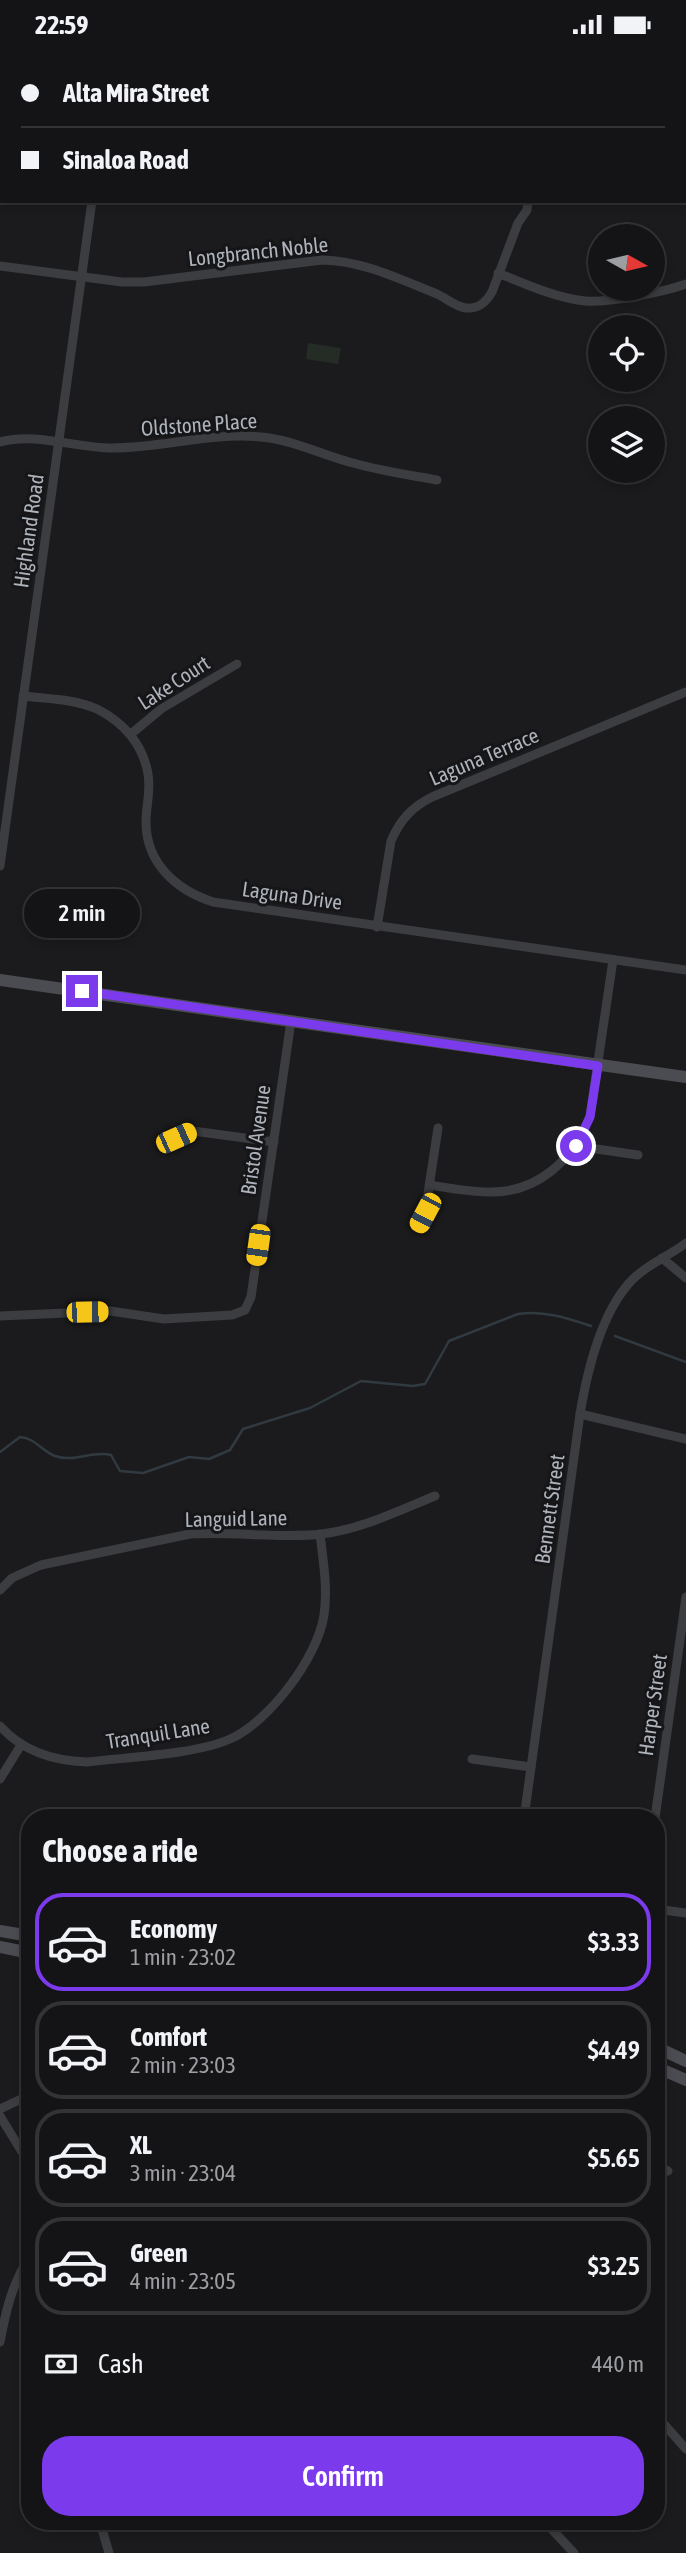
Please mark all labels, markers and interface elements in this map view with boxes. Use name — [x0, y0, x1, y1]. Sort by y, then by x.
text: 22:59 — [35, 10, 89, 40]
text: Alta Mira Street — [63, 78, 209, 108]
text: Sinaloa Road — [63, 145, 189, 175]
north arrow — [588, 224, 665, 301]
map controls — [588, 224, 665, 483]
street label: Longbranch Noble — [187, 232, 329, 270]
button: locate — [588, 315, 665, 392]
button: layers — [588, 406, 665, 483]
street label: Oldstone Place — [140, 408, 258, 440]
street label: Highland Road — [8, 472, 48, 589]
street label: Lake Court — [133, 650, 214, 714]
street label: Laguna Terrace — [425, 722, 542, 790]
street label: Laguna Drive — [241, 876, 344, 914]
callout: 2 min — [24, 890, 140, 939]
text: 2 min — [59, 900, 105, 926]
route end — [66, 975, 98, 1007]
street label: Bristol Avenue — [235, 1083, 275, 1196]
car — [153, 1120, 200, 1156]
route start — [560, 1130, 592, 1162]
car — [406, 1190, 445, 1236]
car — [245, 1223, 272, 1267]
car — [66, 1301, 109, 1323]
street label: Bennett Street — [529, 1453, 569, 1565]
street label: Languid Lane — [185, 1505, 287, 1531]
street label: Harper Street — [633, 1652, 671, 1757]
street label: Tranquil Lane — [104, 1713, 211, 1753]
text: Choose a ride — [42, 1832, 198, 1869]
icon: car — [46, 1911, 109, 1974]
text: Economy — [130, 1914, 217, 1944]
text: $3.33 — [588, 1927, 640, 1957]
text: 1 min · 23:02 — [130, 1944, 236, 1970]
icon: car — [46, 2019, 109, 2082]
text: Comfort — [130, 2022, 207, 2052]
text: $4.49 — [588, 2035, 640, 2065]
text: 2 min · 23:03 — [130, 2052, 236, 2078]
icon: car — [46, 2127, 109, 2190]
text: XL — [130, 2130, 152, 2160]
text: $5.65 — [588, 2143, 640, 2173]
text: 3 min · 23:04 — [130, 2160, 236, 2186]
icon: car — [46, 2235, 109, 2298]
text: Green — [130, 2238, 188, 2268]
text: $3.25 — [588, 2251, 640, 2281]
text: 4 min · 23:05 — [130, 2268, 236, 2294]
icon: cash — [42, 2345, 80, 2383]
text: Cash — [98, 2349, 144, 2379]
text: 440 m — [592, 2351, 644, 2377]
button: Confirm — [42, 2436, 644, 2516]

